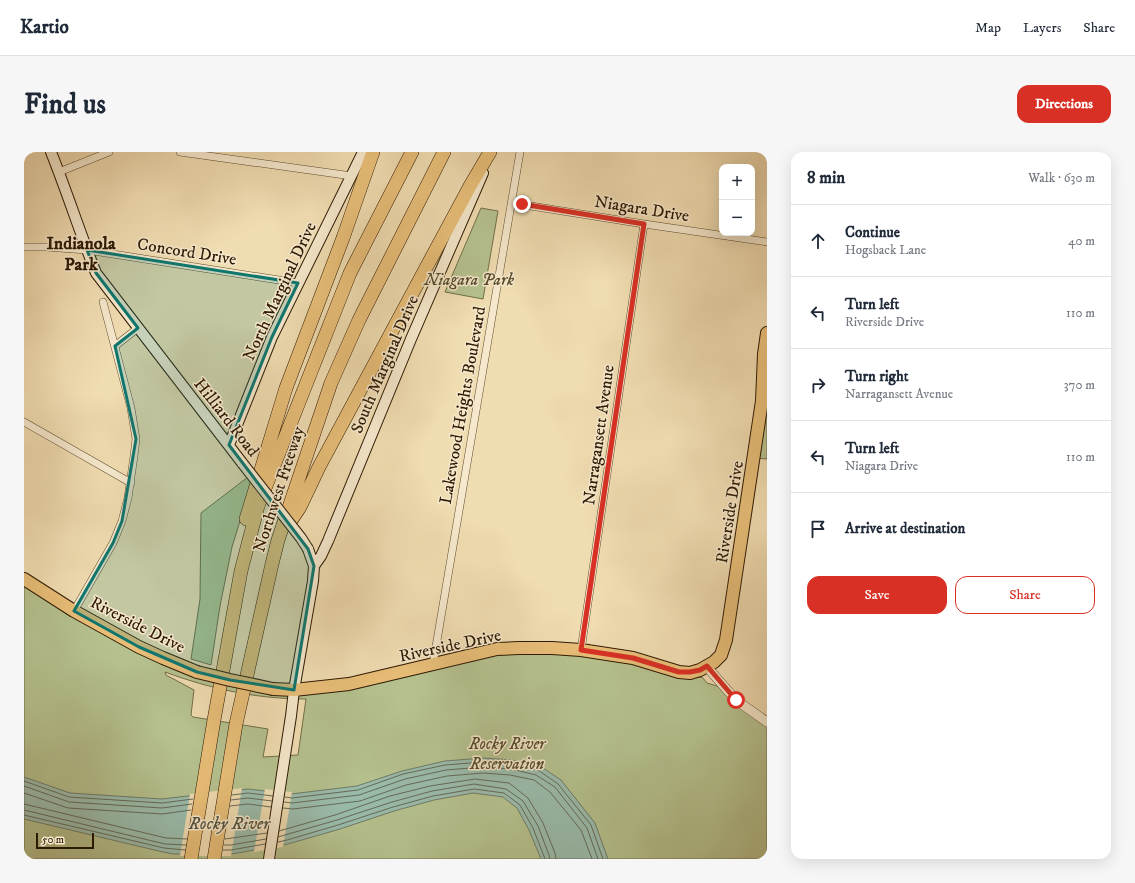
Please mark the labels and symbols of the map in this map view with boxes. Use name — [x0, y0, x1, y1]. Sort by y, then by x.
street label: Niagara Drive — [593, 191, 691, 227]
route end — [513, 195, 531, 213]
street label: North Marginal Drive — [238, 219, 322, 364]
district label: Indianola Park — [46, 233, 116, 276]
street label: Concord Drive — [136, 233, 238, 271]
park label: Niagara Park — [423, 269, 515, 291]
street label: South Marginal Drive — [346, 292, 424, 437]
street label: Lakewood Heights Boulevard — [435, 304, 491, 506]
street label: Narragansett Avenue — [578, 364, 620, 507]
street label: Hilliard Road — [189, 374, 264, 462]
street label: Northwest Freeway — [248, 423, 310, 555]
street label: Riverside Drive — [711, 459, 749, 565]
street label: Riverside Drive — [86, 592, 189, 658]
street label: Riverside Drive — [397, 624, 503, 668]
route start — [727, 691, 745, 709]
park label: Rocky River Reservation — [468, 733, 547, 775]
water label: Rocky River — [187, 813, 271, 835]
scale bar — [36, 831, 94, 850]

